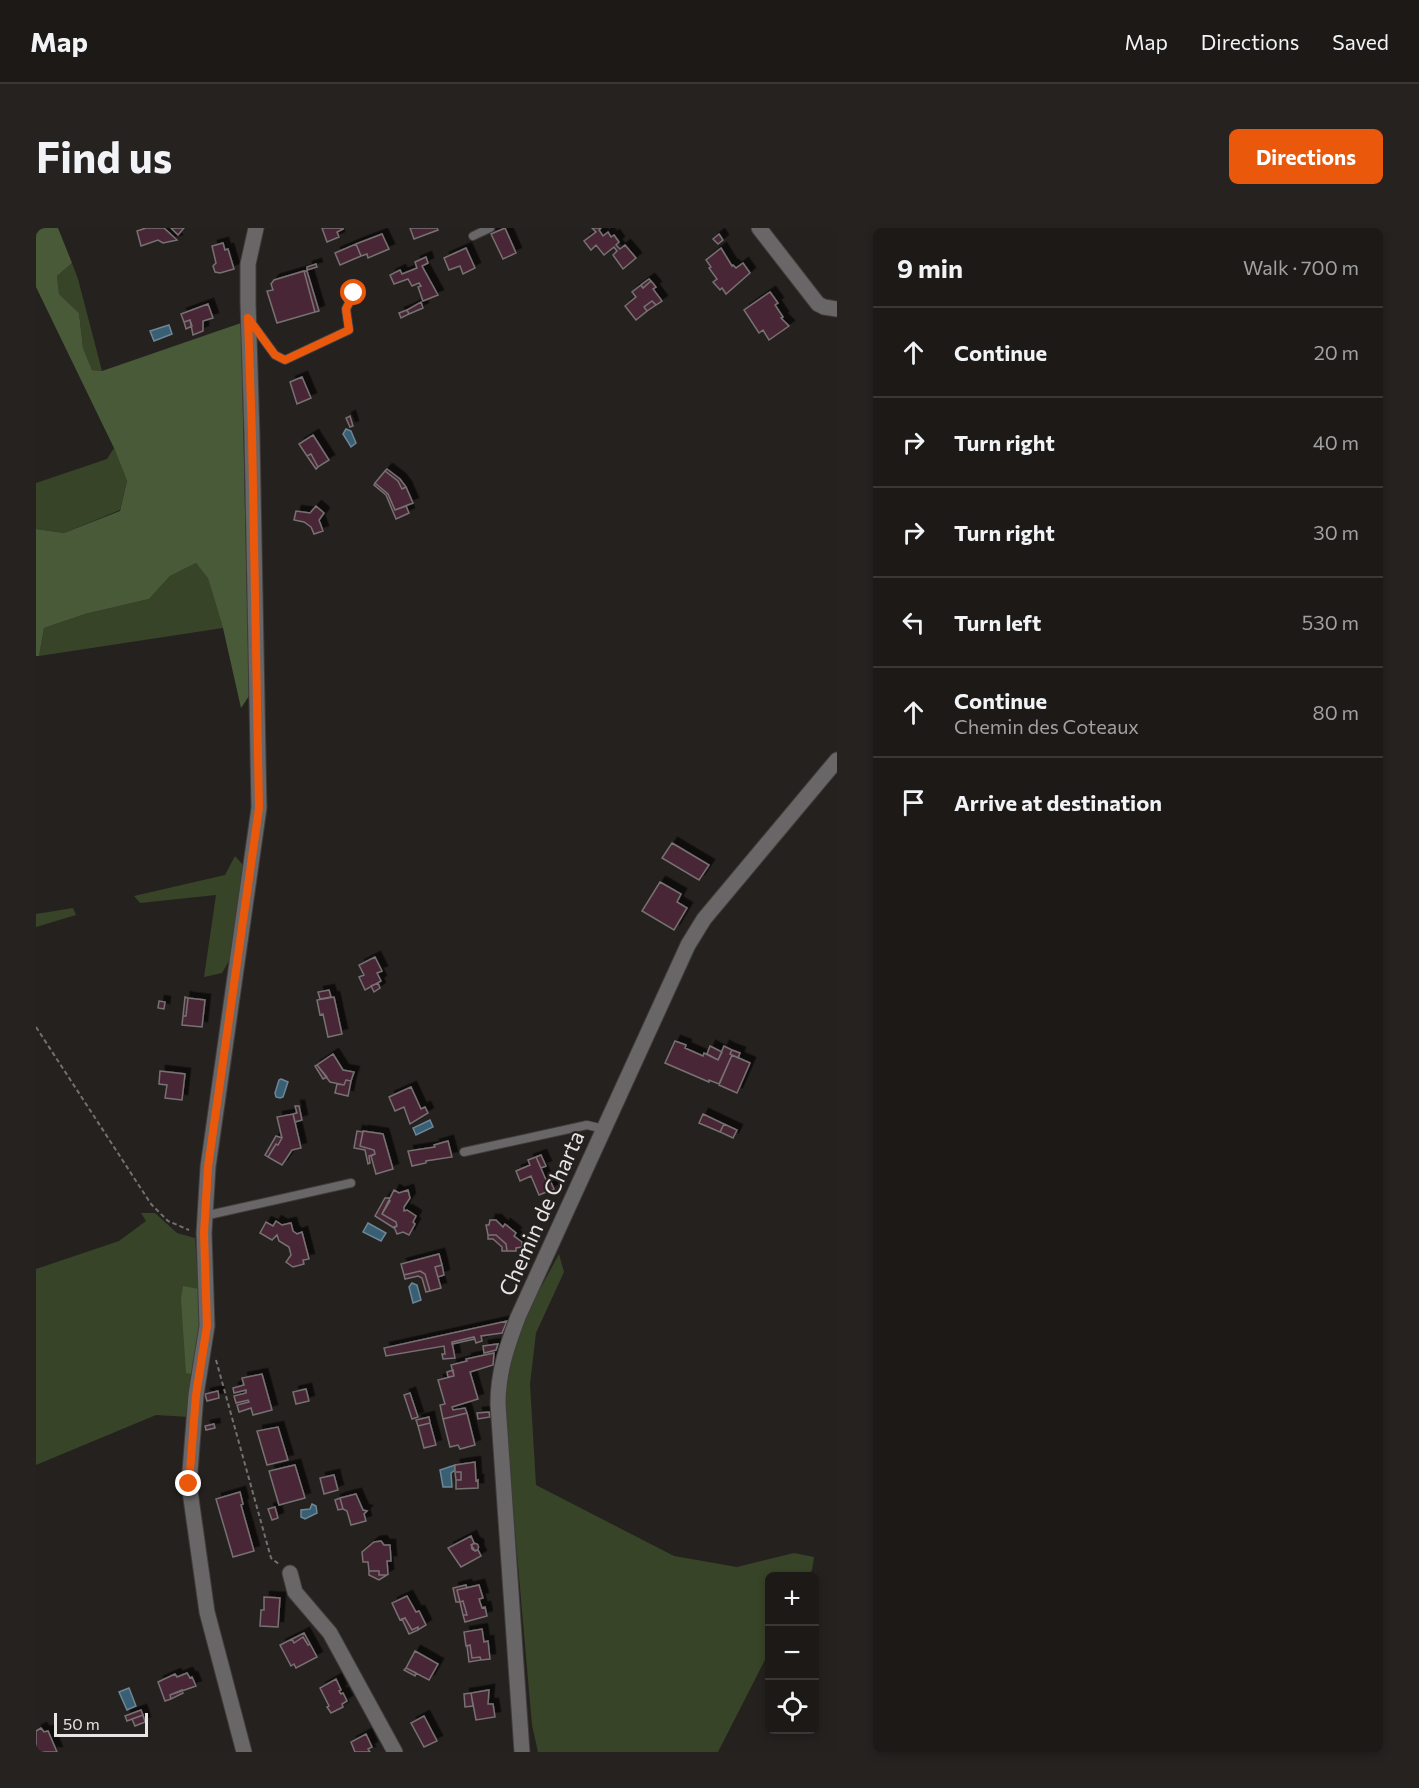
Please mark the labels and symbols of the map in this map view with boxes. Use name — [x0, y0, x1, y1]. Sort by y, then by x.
route start — [340, 279, 366, 305]
street label: Chemin de Charta — [492, 1126, 590, 1300]
route end — [175, 1470, 201, 1496]
scale bar — [54, 1710, 148, 1738]

